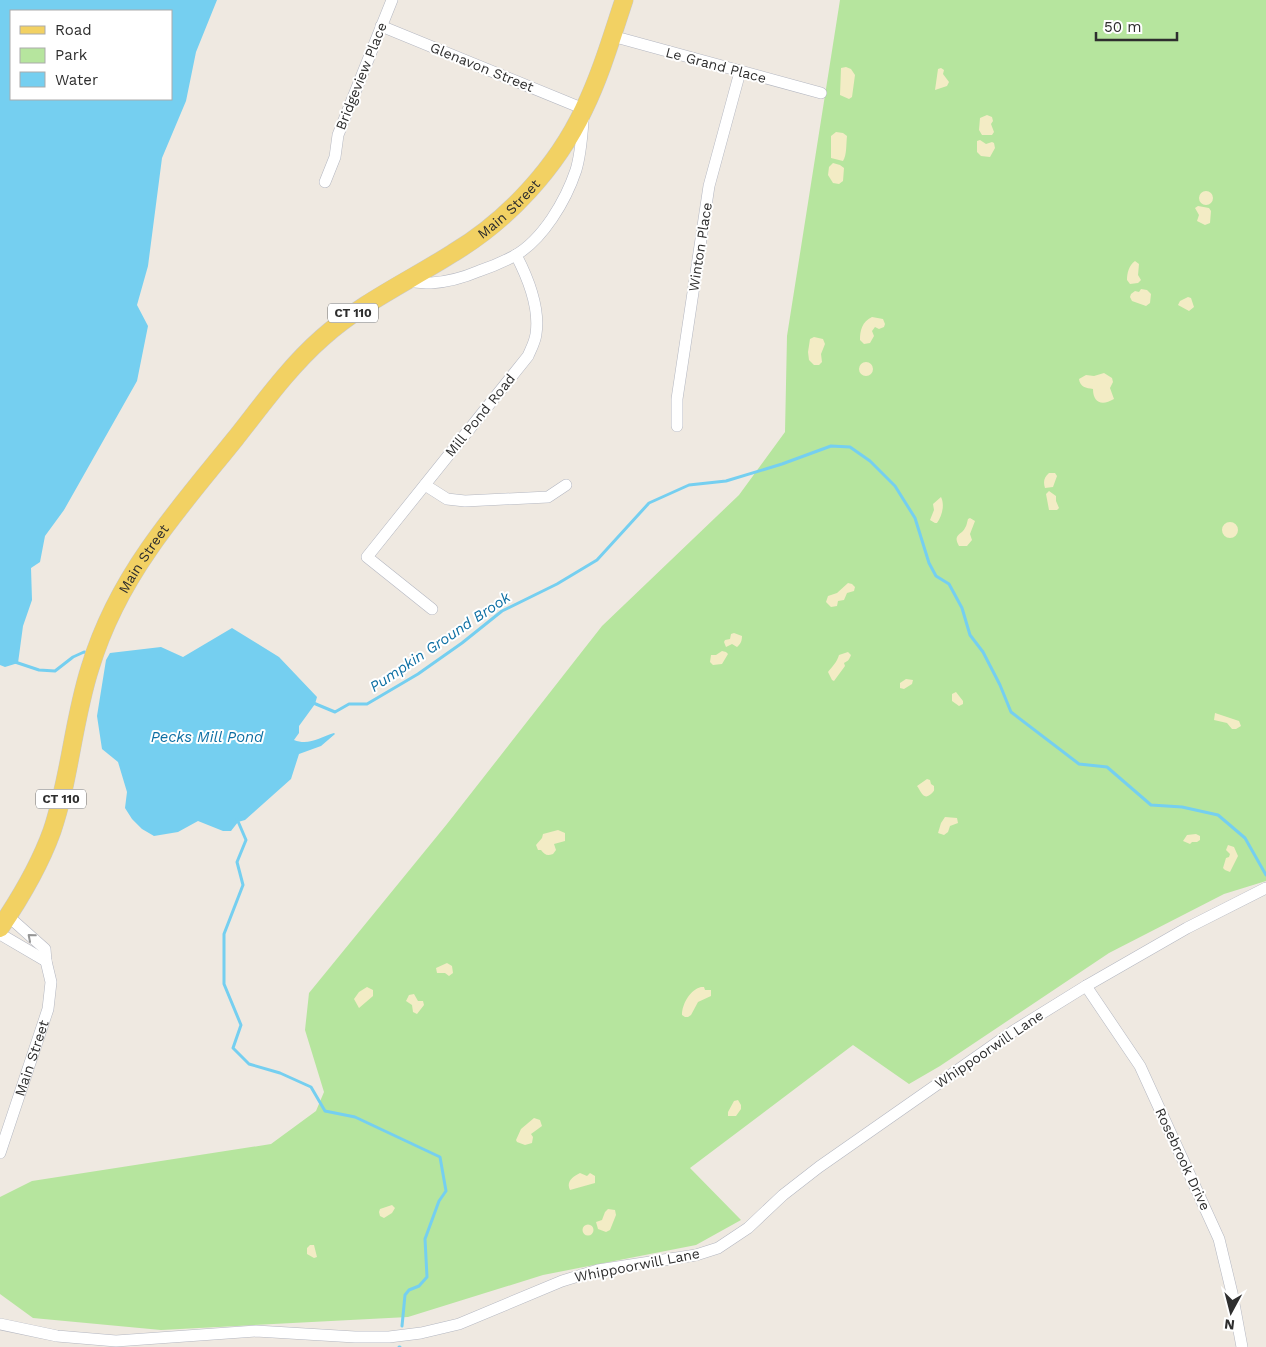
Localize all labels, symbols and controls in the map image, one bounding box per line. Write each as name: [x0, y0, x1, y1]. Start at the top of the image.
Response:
legend: [10, 10, 172, 100]
scale bar: [1096, 10, 1177, 42]
text: 50 m: [1104, 18, 1141, 36]
street label: Bridgeview Place: [332, 20, 390, 132]
text: Road: [55, 21, 92, 39]
street label: Glenavon Street: [428, 39, 536, 95]
street label: Le Grand Place: [664, 44, 768, 86]
text: Park: [55, 46, 88, 64]
text: Water: [55, 71, 98, 89]
street label: Main Street: [474, 176, 543, 242]
street label: Winton Place: [685, 201, 715, 293]
road number: CT 110: [328, 304, 378, 322]
street label: Mill Pond Road: [442, 370, 518, 460]
street label: Main Street: [115, 521, 172, 596]
water label: Pumpkin Ground Brook: [366, 588, 515, 696]
water label: Pecks Mill Pond: [151, 728, 264, 746]
road number: CT 110: [36, 790, 86, 809]
one-way arrow: [28, 933, 37, 942]
street label: Whippoorwill Lane: [932, 1007, 1046, 1091]
street label: Main Street: [12, 1018, 52, 1098]
street label: Rosebrook Drive: [1152, 1105, 1214, 1213]
street label: Whippoorwill Lane: [573, 1245, 701, 1285]
north arrow: [1206, 1287, 1256, 1337]
text: N: [1223, 1316, 1236, 1333]

